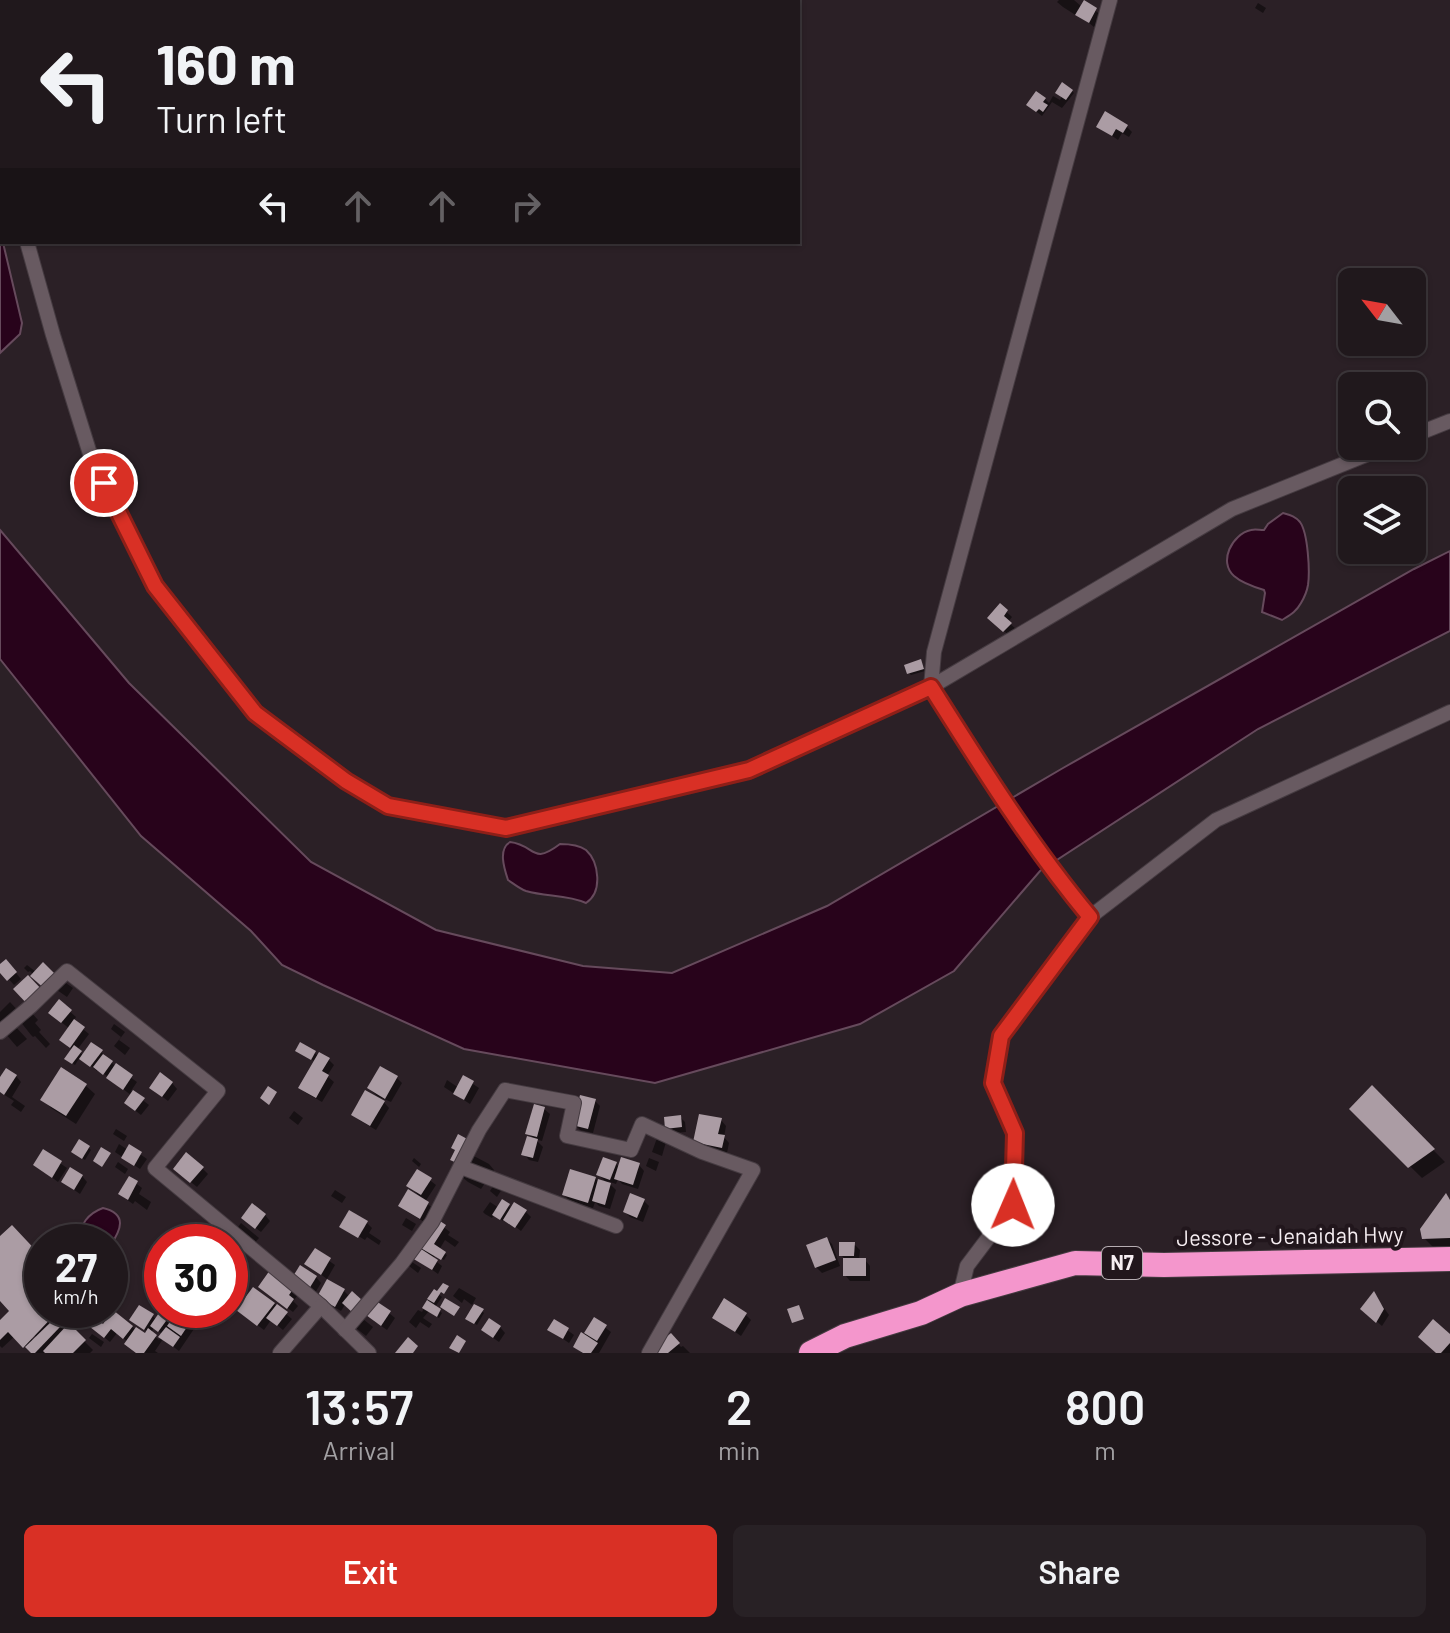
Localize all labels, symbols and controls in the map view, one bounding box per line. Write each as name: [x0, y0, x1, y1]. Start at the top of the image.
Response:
text: 160 m: [156, 29, 296, 96]
icon: left: [24, 32, 128, 136]
text: Turn left: [156, 97, 287, 140]
icon: left: [252, 184, 296, 228]
icon: ahead: [336, 184, 380, 228]
icon: ahead: [420, 184, 464, 228]
icon: right: [504, 184, 548, 228]
north arrow: [1338, 268, 1426, 356]
map controls: [1338, 268, 1426, 564]
button: search: [1338, 372, 1426, 460]
pin: [70, 449, 138, 517]
icon: arrive: [82, 461, 126, 505]
button: layers: [1338, 476, 1426, 564]
position arrow: [971, 1163, 1055, 1247]
street label: Jessore - Jenaidah Hwy: [1176, 1220, 1404, 1250]
speed limit sign: 30: [144, 1224, 248, 1328]
text: 27: [55, 1242, 97, 1290]
road number: N7: [1102, 1247, 1142, 1279]
text: km/h: [53, 1284, 99, 1308]
text: 13:57: [305, 1377, 413, 1435]
text: 2: [726, 1377, 752, 1435]
text: 800: [1065, 1377, 1145, 1435]
text: Arrival: [323, 1434, 395, 1465]
text: min: [718, 1434, 760, 1465]
text: m: [1094, 1434, 1116, 1465]
button: Exit: [24, 1525, 717, 1617]
button: Share: [733, 1525, 1426, 1617]

